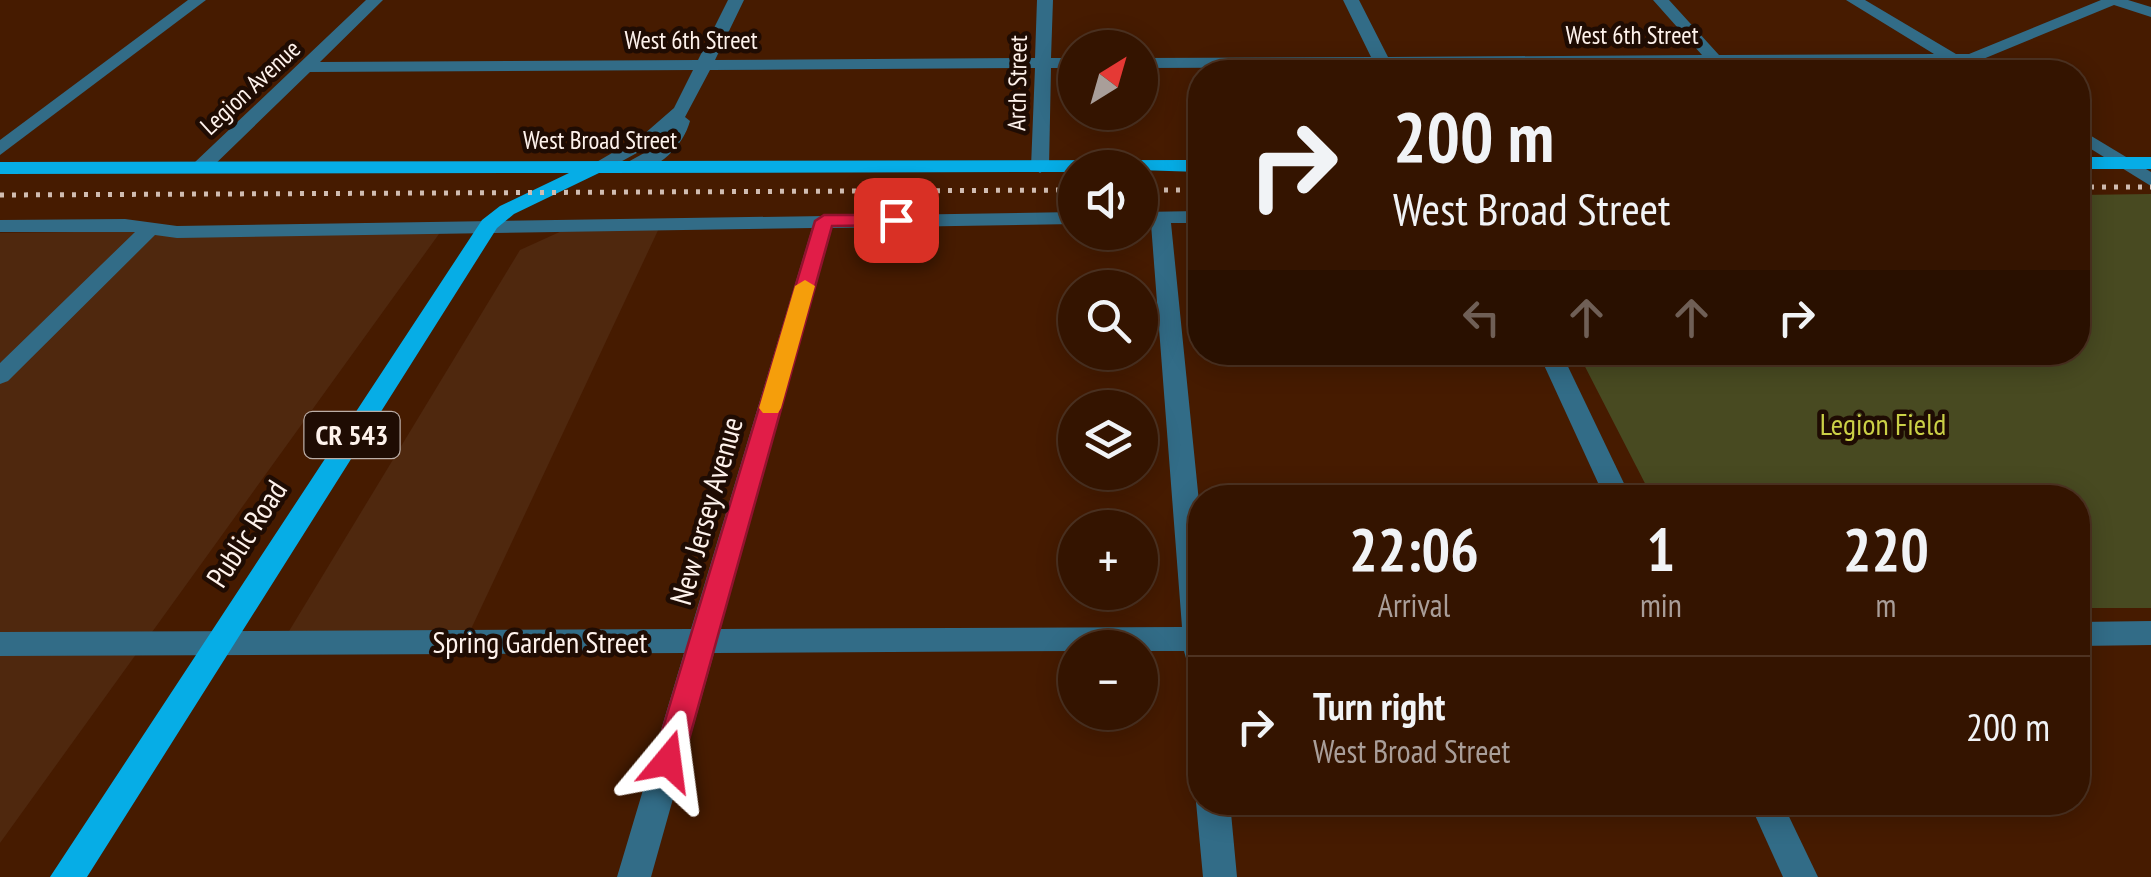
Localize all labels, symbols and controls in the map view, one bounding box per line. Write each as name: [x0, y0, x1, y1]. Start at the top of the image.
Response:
street label: West 6th Street: [1565, 19, 1699, 51]
street label: West 6th Street: [624, 24, 758, 56]
north arrow: [1058, 30, 1158, 130]
map controls: [1058, 30, 1158, 730]
street label: Legion Avenue: [193, 33, 307, 141]
street label: Arch Street: [1000, 35, 1034, 131]
text: 200 m: [1393, 91, 1554, 181]
icon: right: [1228, 100, 1358, 230]
street label: West Broad Street: [523, 124, 677, 156]
button: sound: [1058, 150, 1158, 250]
pin: [854, 178, 939, 263]
text: West Broad Street: [1393, 179, 1670, 237]
icon: arrive: [869, 193, 924, 248]
button: search: [1058, 270, 1158, 370]
icon: left: [1454, 290, 1509, 345]
icon: ahead: [1559, 290, 1614, 345]
icon: ahead: [1664, 290, 1719, 345]
icon: right: [1769, 290, 1824, 345]
button: layers: [1058, 390, 1158, 490]
park label: Legion Field: [1820, 404, 1946, 443]
road number: CR 543: [304, 412, 400, 458]
street label: New Jersey Avenue: [660, 412, 751, 609]
street label: Public Road: [197, 472, 295, 594]
button: +: [1058, 510, 1158, 610]
text: 22:06: [1349, 510, 1479, 588]
text: 1: [1647, 510, 1675, 588]
text: 220: [1843, 510, 1929, 588]
text: Arrival: [1378, 584, 1450, 626]
text: min: [1640, 584, 1682, 626]
text: m: [1875, 584, 1896, 626]
street label: Spring Garden Street: [432, 622, 648, 661]
button: −: [1058, 630, 1158, 730]
text: Turn right: [1313, 681, 1445, 730]
icon: right: [1228, 699, 1283, 754]
text: 200 m: [1966, 702, 2050, 751]
position arrow: [616, 709, 720, 813]
text: West Broad Street: [1313, 730, 1510, 772]

